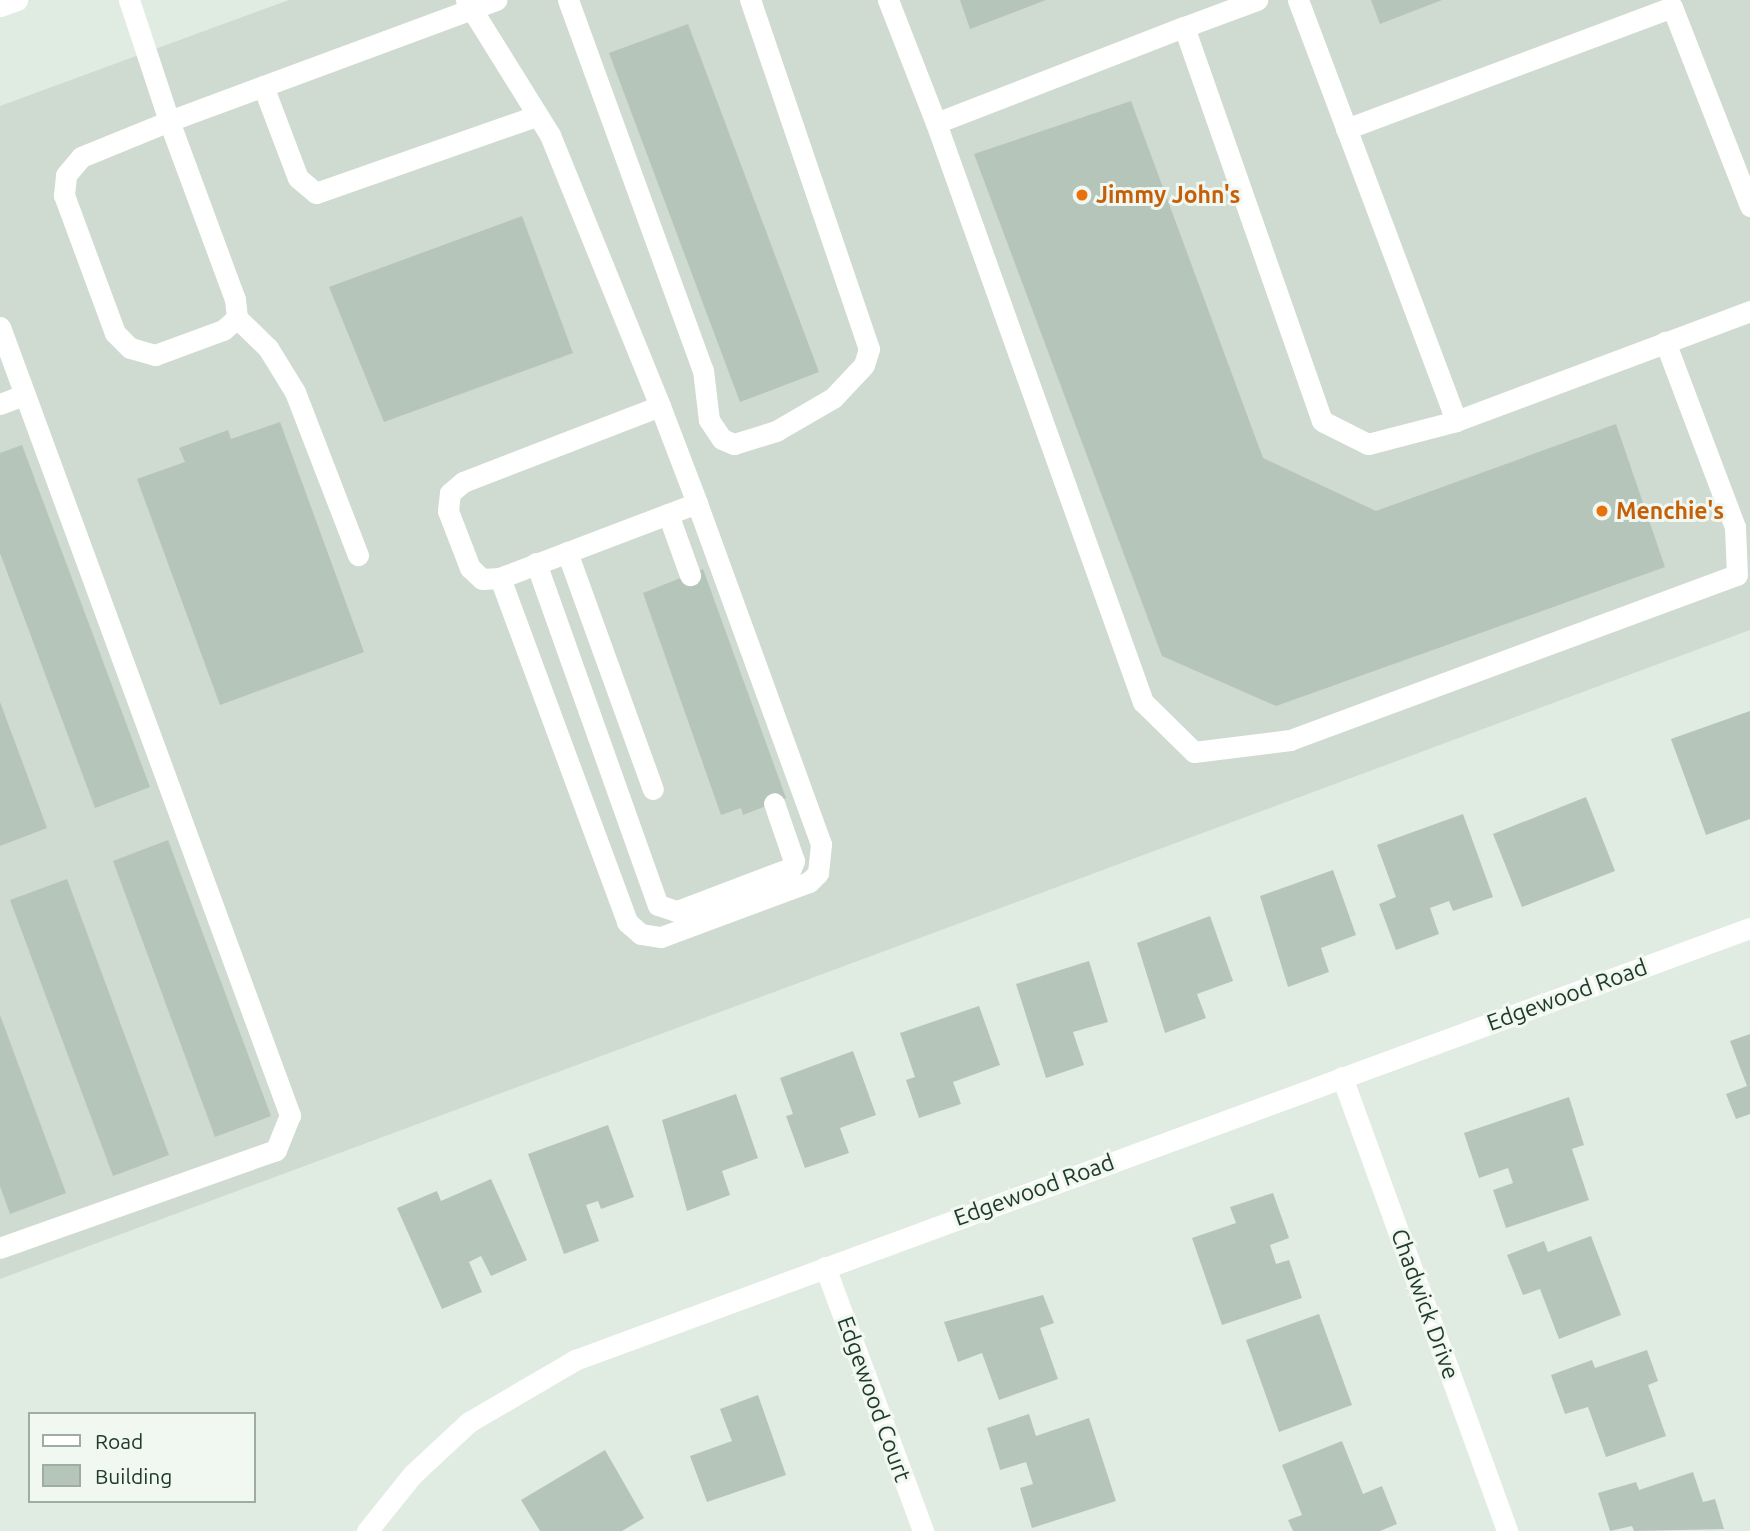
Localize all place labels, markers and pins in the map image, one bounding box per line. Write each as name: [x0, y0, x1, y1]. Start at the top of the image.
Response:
place label: Jimmy John's: [1096, 181, 1240, 209]
marker: Jimmy John's: [1074, 187, 1090, 203]
place label: Menchie's: [1616, 497, 1724, 525]
marker: Menchie's: [1594, 503, 1610, 519]

